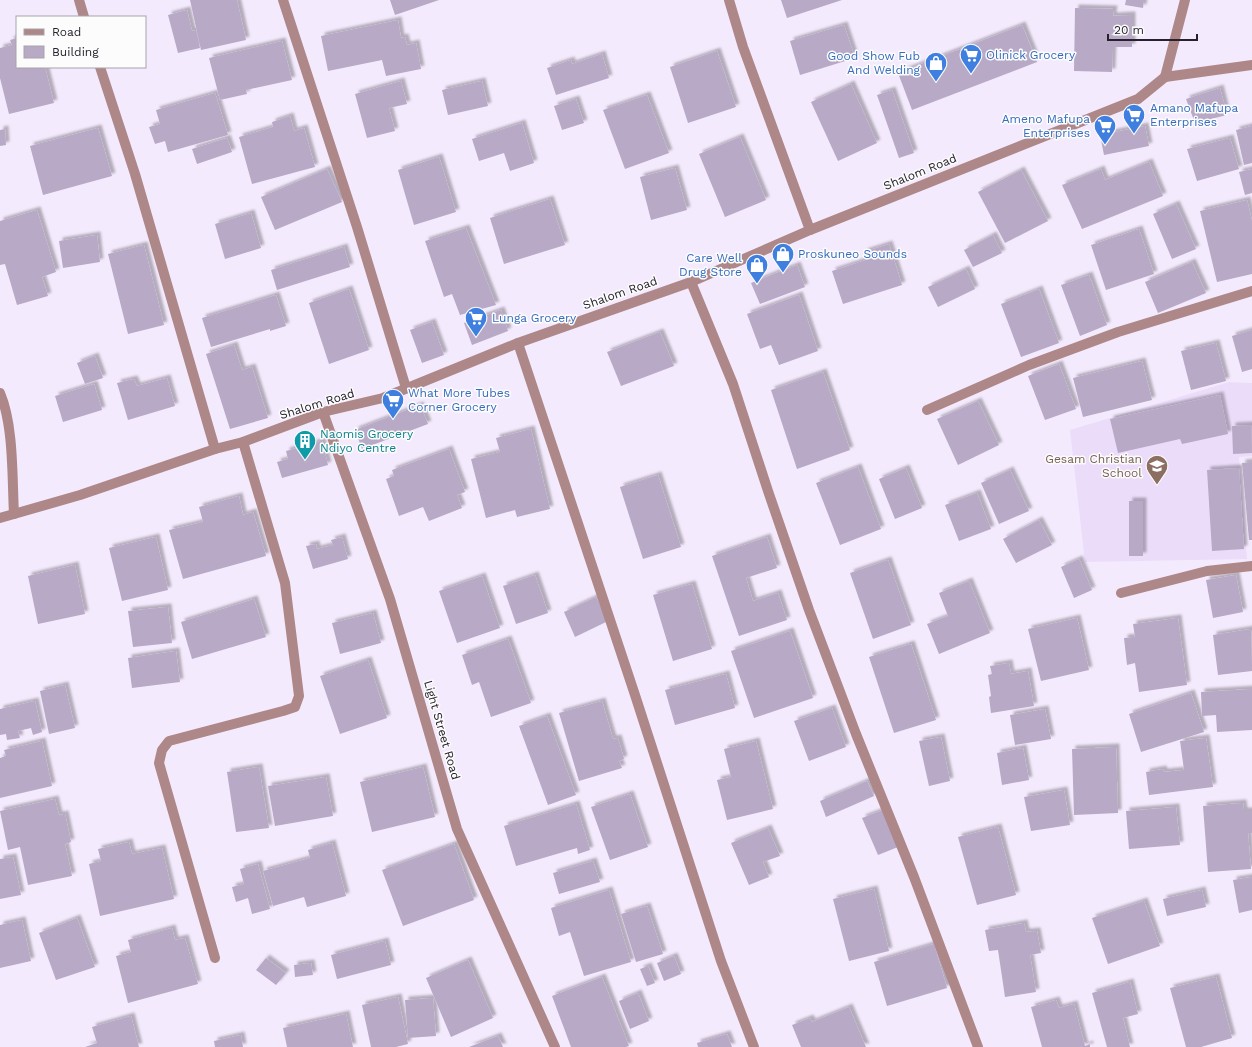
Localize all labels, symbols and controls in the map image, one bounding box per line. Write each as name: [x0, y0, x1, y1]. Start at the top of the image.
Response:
legend: [16, 16, 146, 68]
scale bar: [1108, 16, 1197, 42]
text: 20 m: [1114, 23, 1144, 37]
text: Road: [52, 25, 81, 39]
supermarket icon: Olinick Grocery: [958, 42, 984, 75]
text: Building: [52, 45, 99, 59]
place label: Olinick Grocery: [986, 48, 1076, 62]
place label: Good Show Fub And Welding: [828, 49, 921, 77]
shop icon: Good Show Fub And Welding: [923, 50, 949, 83]
place label: Amano Mafupa Enterprises: [1150, 101, 1238, 129]
supermarket icon: Amano Mafupa Enterprises: [1121, 102, 1147, 135]
place label: Ameno Mafupa Enterprises: [1002, 112, 1090, 140]
supermarket icon: Ameno Mafupa Enterprises: [1092, 113, 1118, 146]
street label: Shalom Road: [881, 151, 959, 193]
shop icon: Proskuneo Sounds: [770, 241, 796, 274]
place label: Proskuneo Sounds: [798, 247, 907, 261]
place label: Care Well Drug Store: [679, 251, 742, 279]
shop icon: Care Well Drug Store: [744, 252, 770, 285]
street label: Shalom Road: [581, 274, 659, 312]
supermarket icon: Lunga Grocery: [463, 305, 489, 338]
place label: Lunga Grocery: [492, 311, 577, 325]
street label: Shalom Road: [278, 386, 356, 422]
place label: What More Tubes Corner Grocery: [408, 386, 510, 414]
supermarket icon: What More Tubes Corner Grocery: [380, 387, 406, 420]
place label: Naomis Grocery Ndiyo Centre: [320, 427, 414, 455]
building icon: Naomis Grocery Ndiyo Centre: [292, 428, 318, 461]
place label: Gesam Christian School: [1045, 452, 1142, 480]
school or university icon: Gesam Christian School: [1144, 453, 1170, 486]
street label: Light Street Road: [421, 679, 463, 781]

